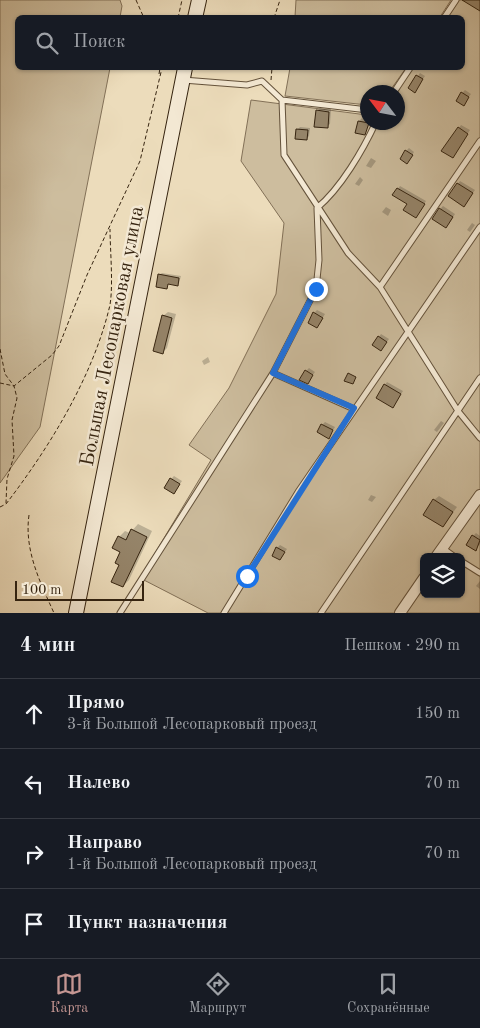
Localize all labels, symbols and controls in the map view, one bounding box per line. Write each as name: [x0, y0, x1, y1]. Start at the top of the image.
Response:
search box: [15, 15, 465, 70]
icon: search: [33, 29, 61, 57]
text: Поиск: [73, 33, 125, 52]
north arrow: [360, 85, 405, 130]
street label: Большая Лесопарковая улица: [78, 204, 148, 468]
route end: [305, 278, 328, 301]
map controls: [420, 553, 465, 598]
button: layers: [420, 553, 465, 598]
route start: [236, 565, 259, 588]
scale bar: [15, 578, 144, 601]
text: 100 m: [22, 583, 61, 597]
text: 4 мин: [20, 635, 75, 656]
text: Пешком · 290 m: [344, 638, 460, 654]
text: Прямо: [67, 694, 125, 713]
icon: ahead: [20, 700, 48, 728]
text: 150 m: [415, 706, 460, 722]
text: 3-й Большой Лесопарковый проезд: [67, 717, 317, 733]
icon: left: [20, 770, 48, 798]
text: Налево: [67, 774, 130, 793]
text: 70 m: [424, 776, 460, 792]
text: Направо: [67, 834, 142, 853]
icon: right: [20, 840, 48, 868]
text: 70 m: [424, 846, 460, 862]
text: 1-й Большой Лесопарковый проезд: [67, 857, 317, 873]
icon: arrive: [20, 910, 48, 938]
text: Пункт назначения: [67, 914, 227, 933]
tab: Карта: [50, 970, 88, 1017]
tab: Маршрут: [189, 970, 246, 1017]
tab: Сохранённые: [347, 970, 430, 1017]

